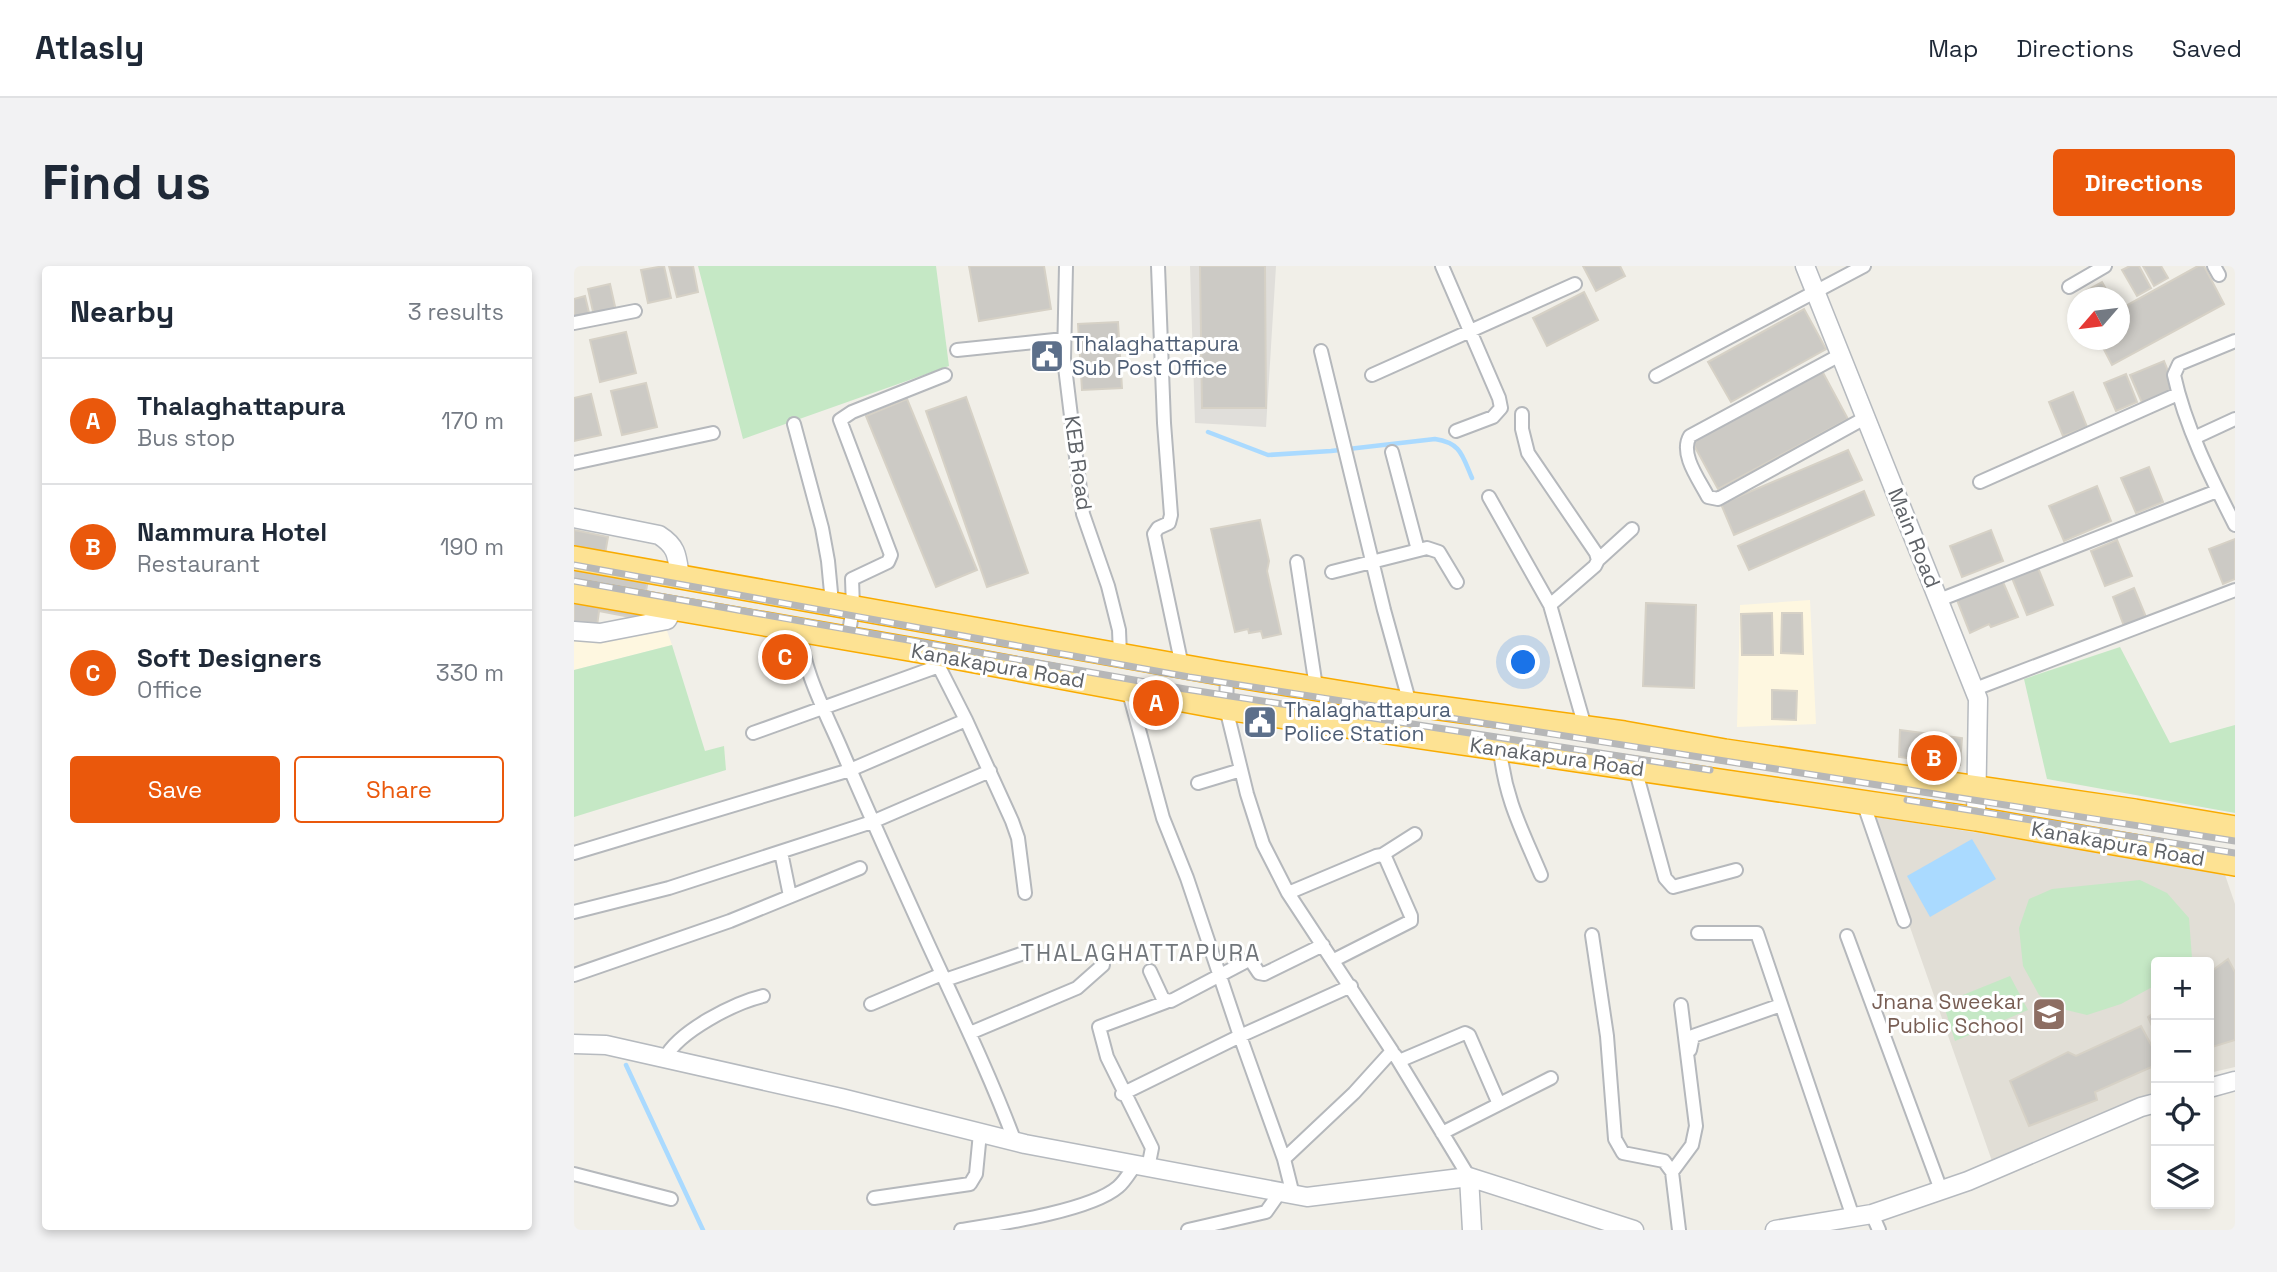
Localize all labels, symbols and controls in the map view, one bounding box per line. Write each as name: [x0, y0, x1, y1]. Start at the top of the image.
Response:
text: Atlasly: [35, 27, 144, 69]
text: Map: [1928, 33, 1978, 64]
text: Directions: [2016, 33, 2134, 64]
text: Saved: [2172, 33, 2242, 64]
button: Directions: [2053, 149, 2235, 216]
text: Find us: [42, 151, 211, 213]
north arrow: [2067, 287, 2130, 350]
text: Nearby: [70, 292, 174, 331]
text: 3 results: [408, 297, 504, 327]
place label: Thalaghattapura Sub Post Office: [1072, 330, 1239, 381]
public building icon: Thalaghattapura Sub Post Office: [1028, 337, 1066, 375]
text: Thalaghattapura: [137, 389, 346, 423]
text: A: [86, 406, 100, 436]
text: 170 m: [441, 406, 504, 436]
street label: KEB Road: [1058, 414, 1099, 512]
text: Bus stop: [137, 423, 235, 453]
street label: Main Road: [1882, 484, 1947, 592]
text: Nammura Hotel: [137, 515, 327, 549]
text: B: [85, 532, 101, 562]
text: 190 m: [440, 532, 504, 562]
text: Restaurant: [137, 549, 260, 579]
pin: C: [762, 631, 808, 683]
street label: Kanakapura Road: [909, 637, 1087, 694]
text: Soft Designers: [137, 641, 322, 675]
your location: [1506, 645, 1540, 679]
text: C: [86, 658, 100, 688]
text: 330 m: [436, 658, 504, 688]
text: Office: [137, 675, 202, 705]
pin: A: [1133, 677, 1179, 729]
place label: Thalaghattapura Police Station: [1284, 696, 1451, 747]
public building icon: Thalaghattapura Police Station: [1241, 703, 1279, 741]
street label: Kanakapura Road: [1468, 731, 1646, 782]
pin: B: [1911, 732, 1957, 784]
button: Save: [70, 756, 280, 823]
button: Share: [294, 756, 504, 823]
street label: Kanakapura Road: [2029, 815, 2207, 872]
district label: THALAGHATTAPURA: [1021, 938, 1261, 968]
map controls: [2151, 957, 2214, 1209]
button: +: [2151, 957, 2214, 1020]
place label: Jnana Sweekar Public School: [1871, 988, 2024, 1039]
school or university icon: Jnana Sweekar Public School: [2030, 995, 2068, 1033]
button: −: [2151, 1020, 2214, 1083]
button: locate: [2151, 1083, 2214, 1146]
button: layers: [2151, 1146, 2214, 1209]

